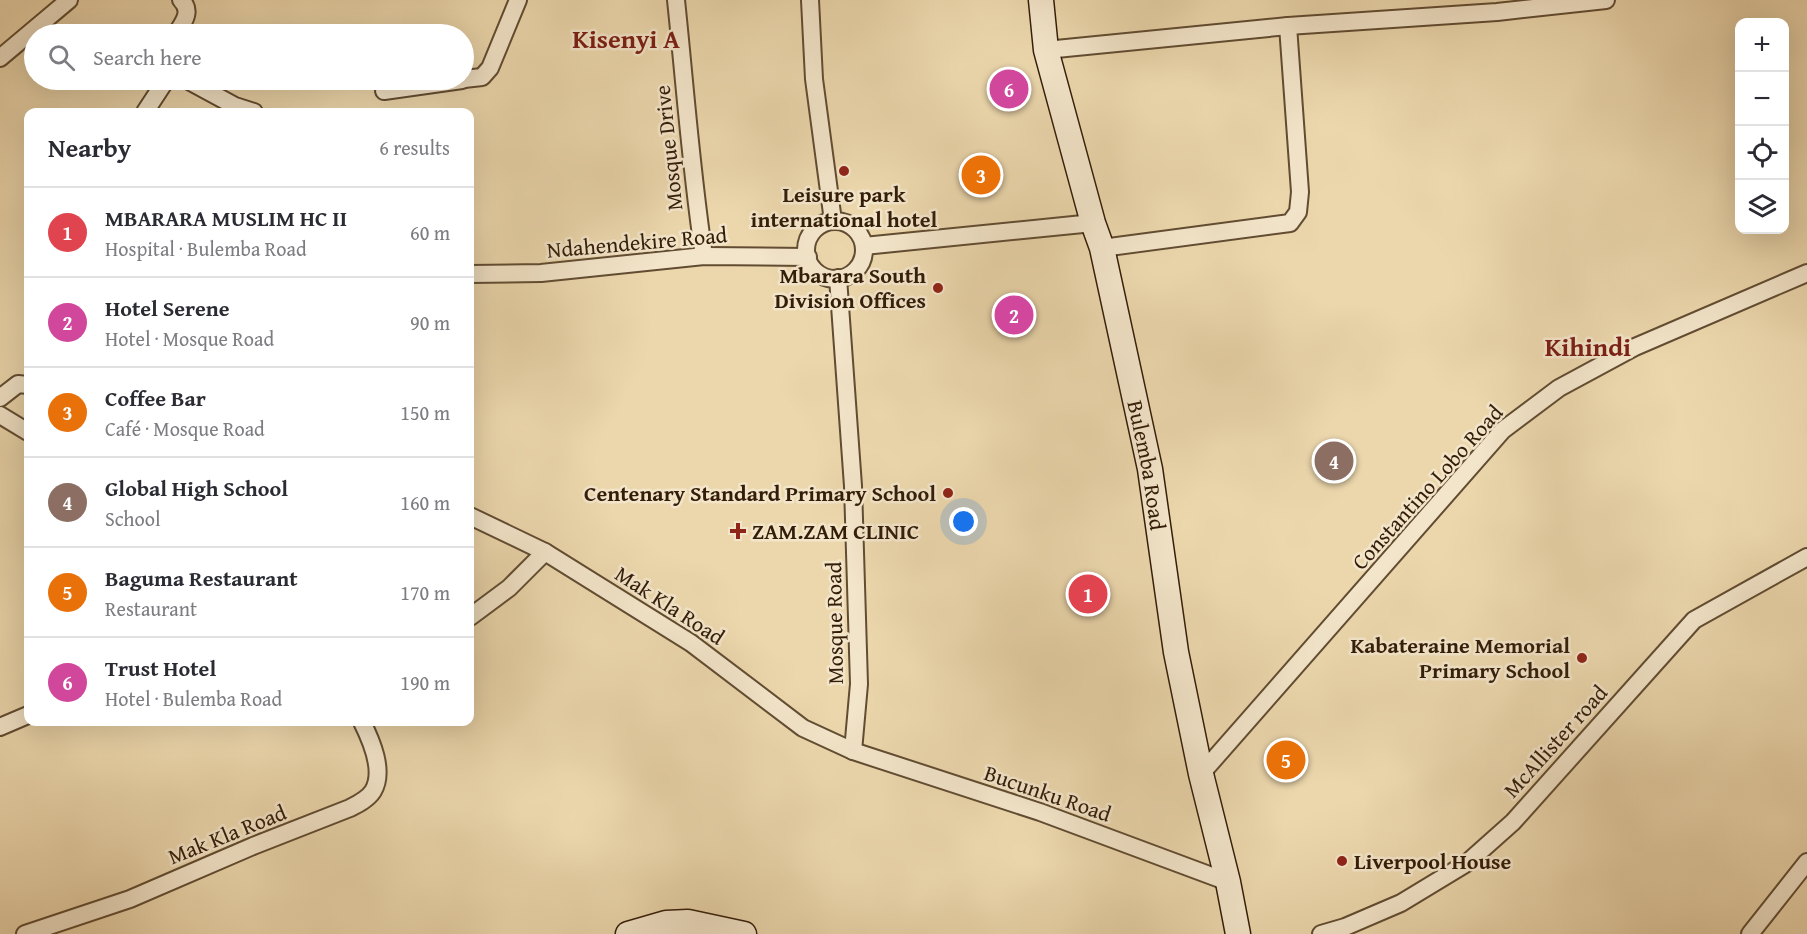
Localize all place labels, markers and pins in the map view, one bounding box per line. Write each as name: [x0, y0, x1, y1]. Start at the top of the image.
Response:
pin: 6: [990, 66, 1028, 112]
pin: 3: [962, 152, 1000, 198]
marker: Leisure park international hotel: [837, 164, 851, 178]
place label: Leisure park international hotel: [751, 178, 938, 235]
place label: Mbarara South Division Offices: [774, 259, 926, 316]
marker: Mbarara South Division Offices: [931, 281, 945, 295]
pin: 2: [994, 292, 1034, 338]
pin: 4: [1314, 438, 1354, 484]
place label: Centenary Standard Primary School: [584, 477, 936, 509]
marker: Centenary Standard Primary School: [941, 486, 955, 500]
place label: ZAM.ZAM CLINIC: [752, 515, 919, 547]
marker: ZAM.ZAM CLINIC: [729, 522, 747, 540]
pin: 1: [1068, 572, 1108, 616]
place label: Kabateraine Memorial Primary School: [1350, 629, 1570, 686]
marker: Kabateraine Memorial Primary School: [1575, 651, 1589, 665]
pin: 5: [1266, 738, 1306, 783]
place label: Liverpool House: [1354, 845, 1512, 877]
marker: Liverpool House: [1335, 854, 1349, 868]

